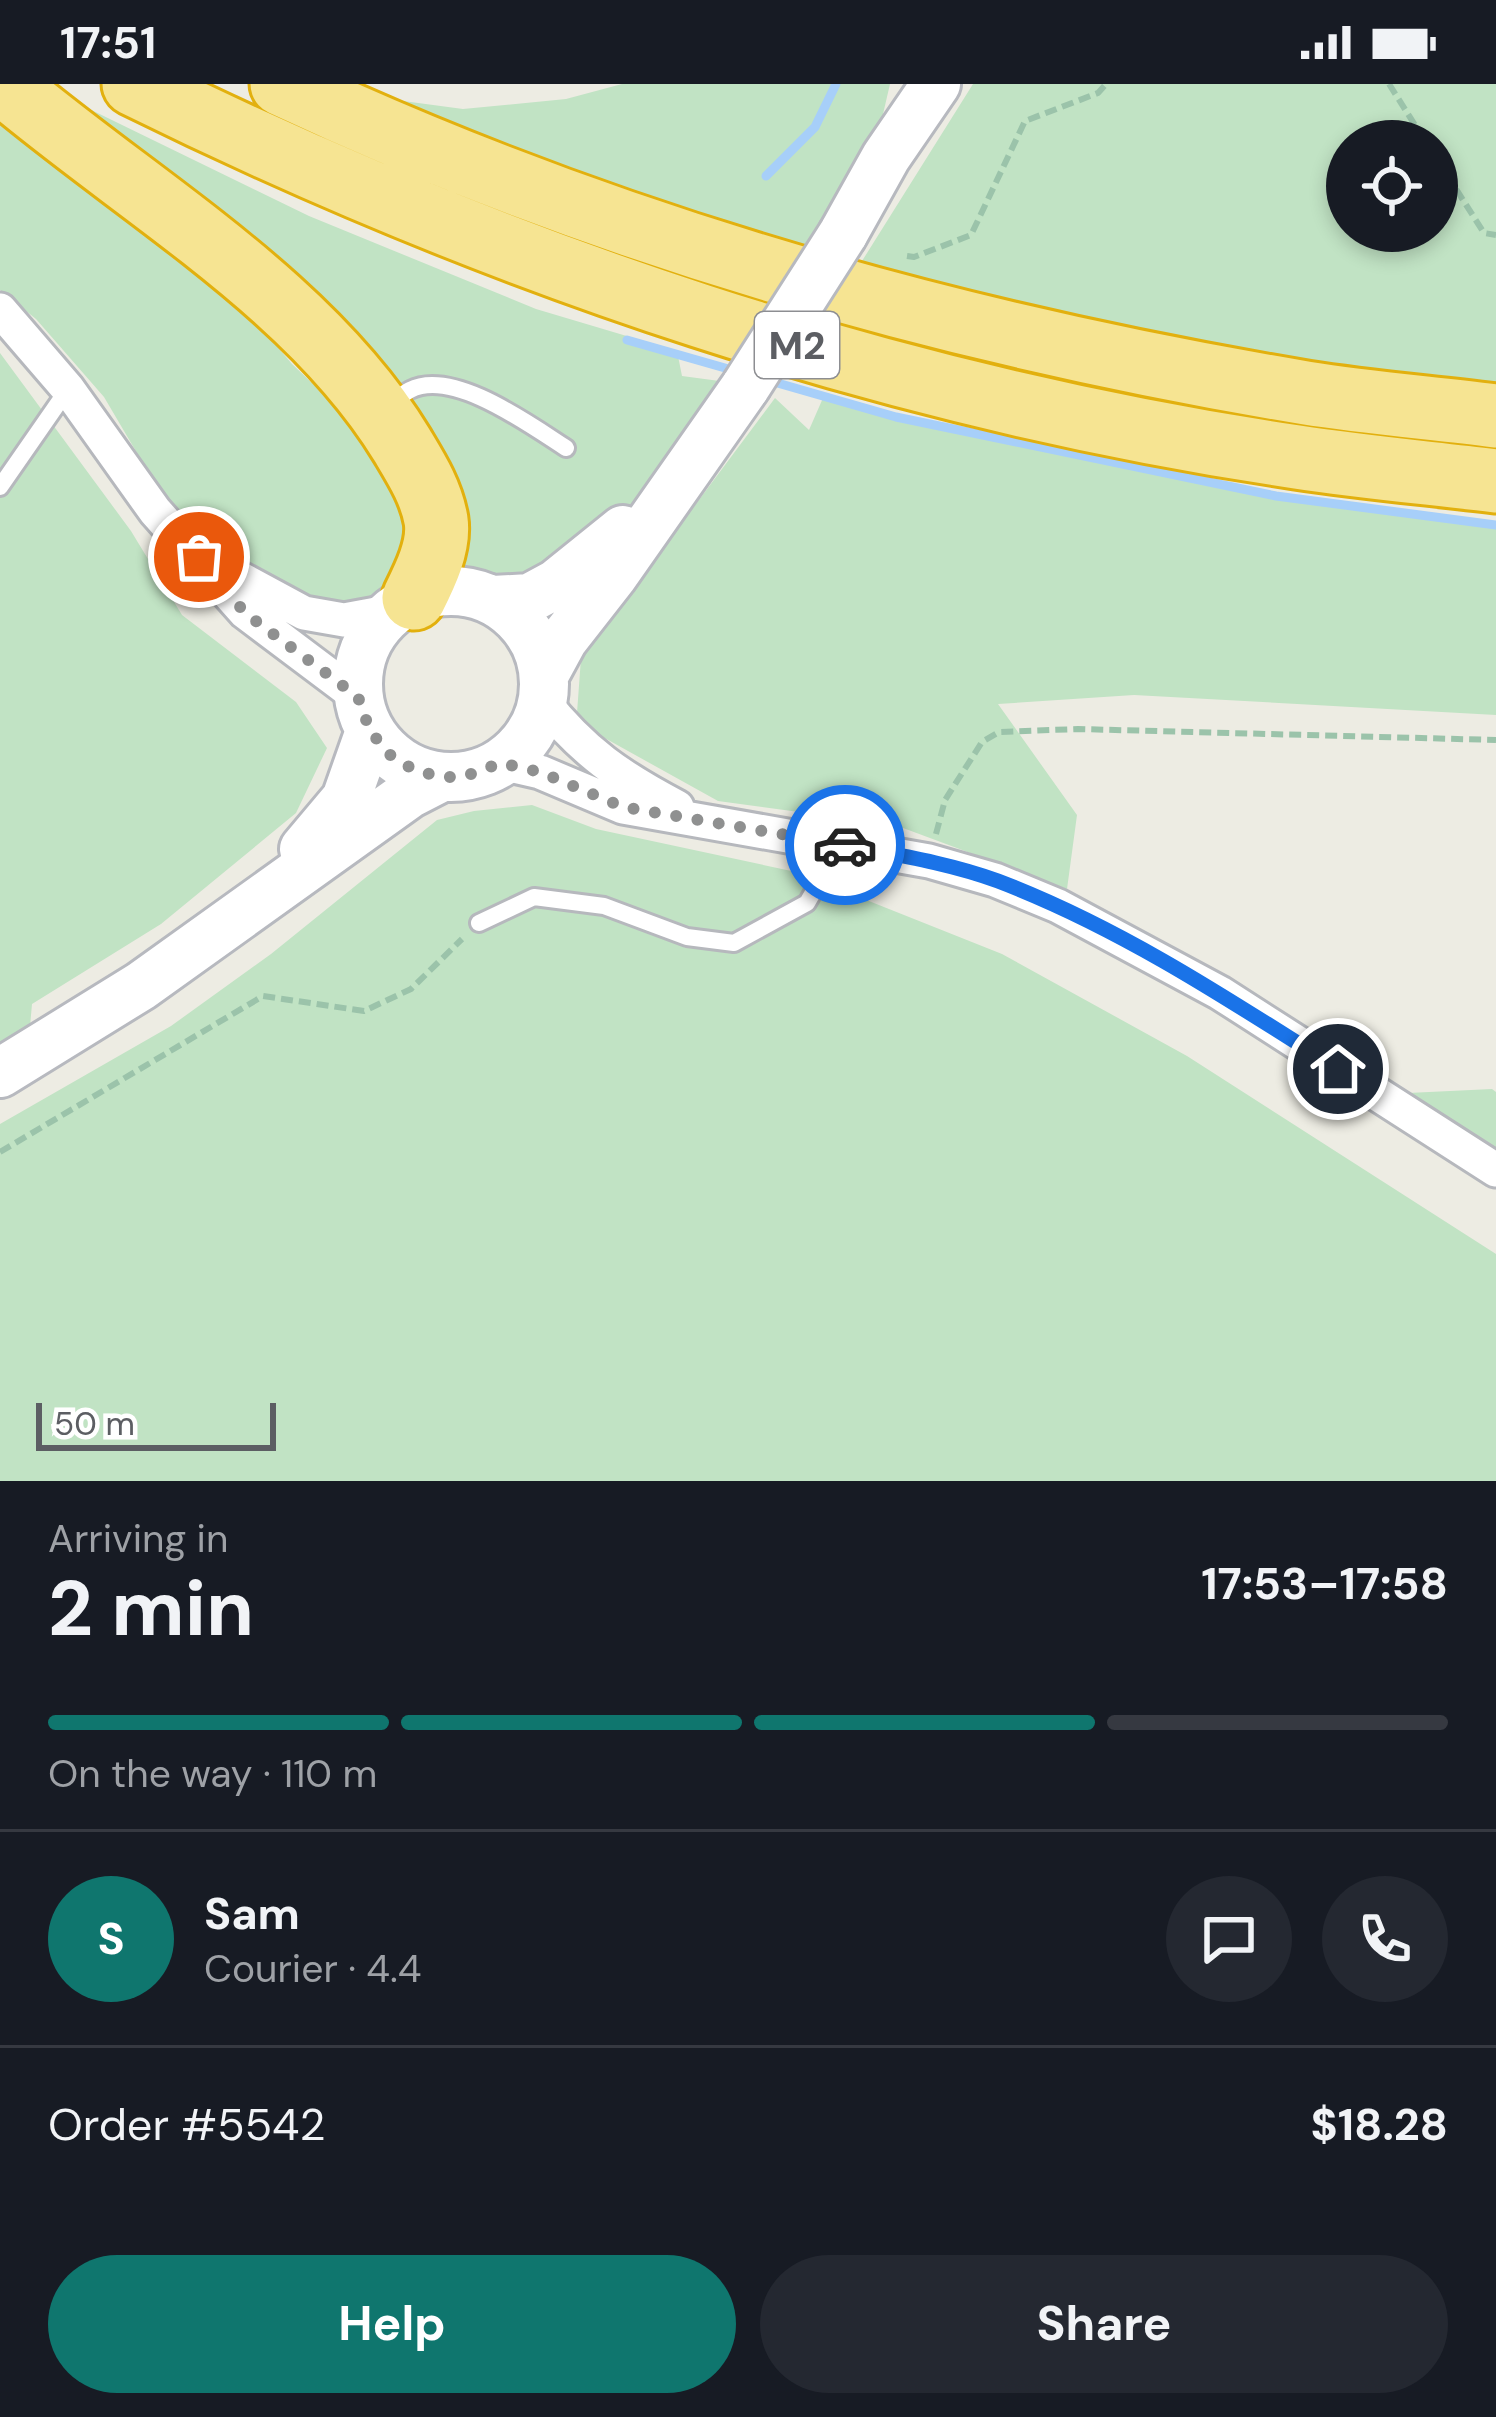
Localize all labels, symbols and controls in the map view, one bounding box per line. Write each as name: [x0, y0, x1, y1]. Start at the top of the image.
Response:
text: 17:51: [60, 13, 156, 72]
map controls: [1326, 120, 1458, 252]
button: locate: [1326, 120, 1458, 252]
road number: M2: [755, 312, 839, 378]
pin: [148, 506, 250, 608]
icon: bag: [166, 524, 232, 590]
courier: [785, 785, 905, 905]
icon: car: [812, 812, 878, 878]
pin: [1287, 1018, 1389, 1120]
icon: home: [1305, 1036, 1371, 1102]
scale bar: [36, 1397, 276, 1450]
text: 50 m: [54, 1402, 135, 1445]
text: Arriving in: [48, 1513, 228, 1564]
text: 17:53–17:58: [1201, 1554, 1448, 1613]
text: 2 min: [48, 1558, 254, 1659]
text: On the way · 110 m: [48, 1748, 377, 1799]
button: chat: [1166, 1876, 1292, 2002]
button: phone: [1322, 1876, 1448, 2002]
text: Sam: [204, 1884, 300, 1943]
text: S: [97, 1909, 125, 1968]
text: Courier · 4.4: [204, 1943, 421, 1994]
text: Order #5542: [48, 2095, 325, 2154]
text: $18.28: [1310, 2095, 1448, 2154]
button: Help: [48, 2255, 736, 2393]
button: Share: [760, 2255, 1448, 2393]

